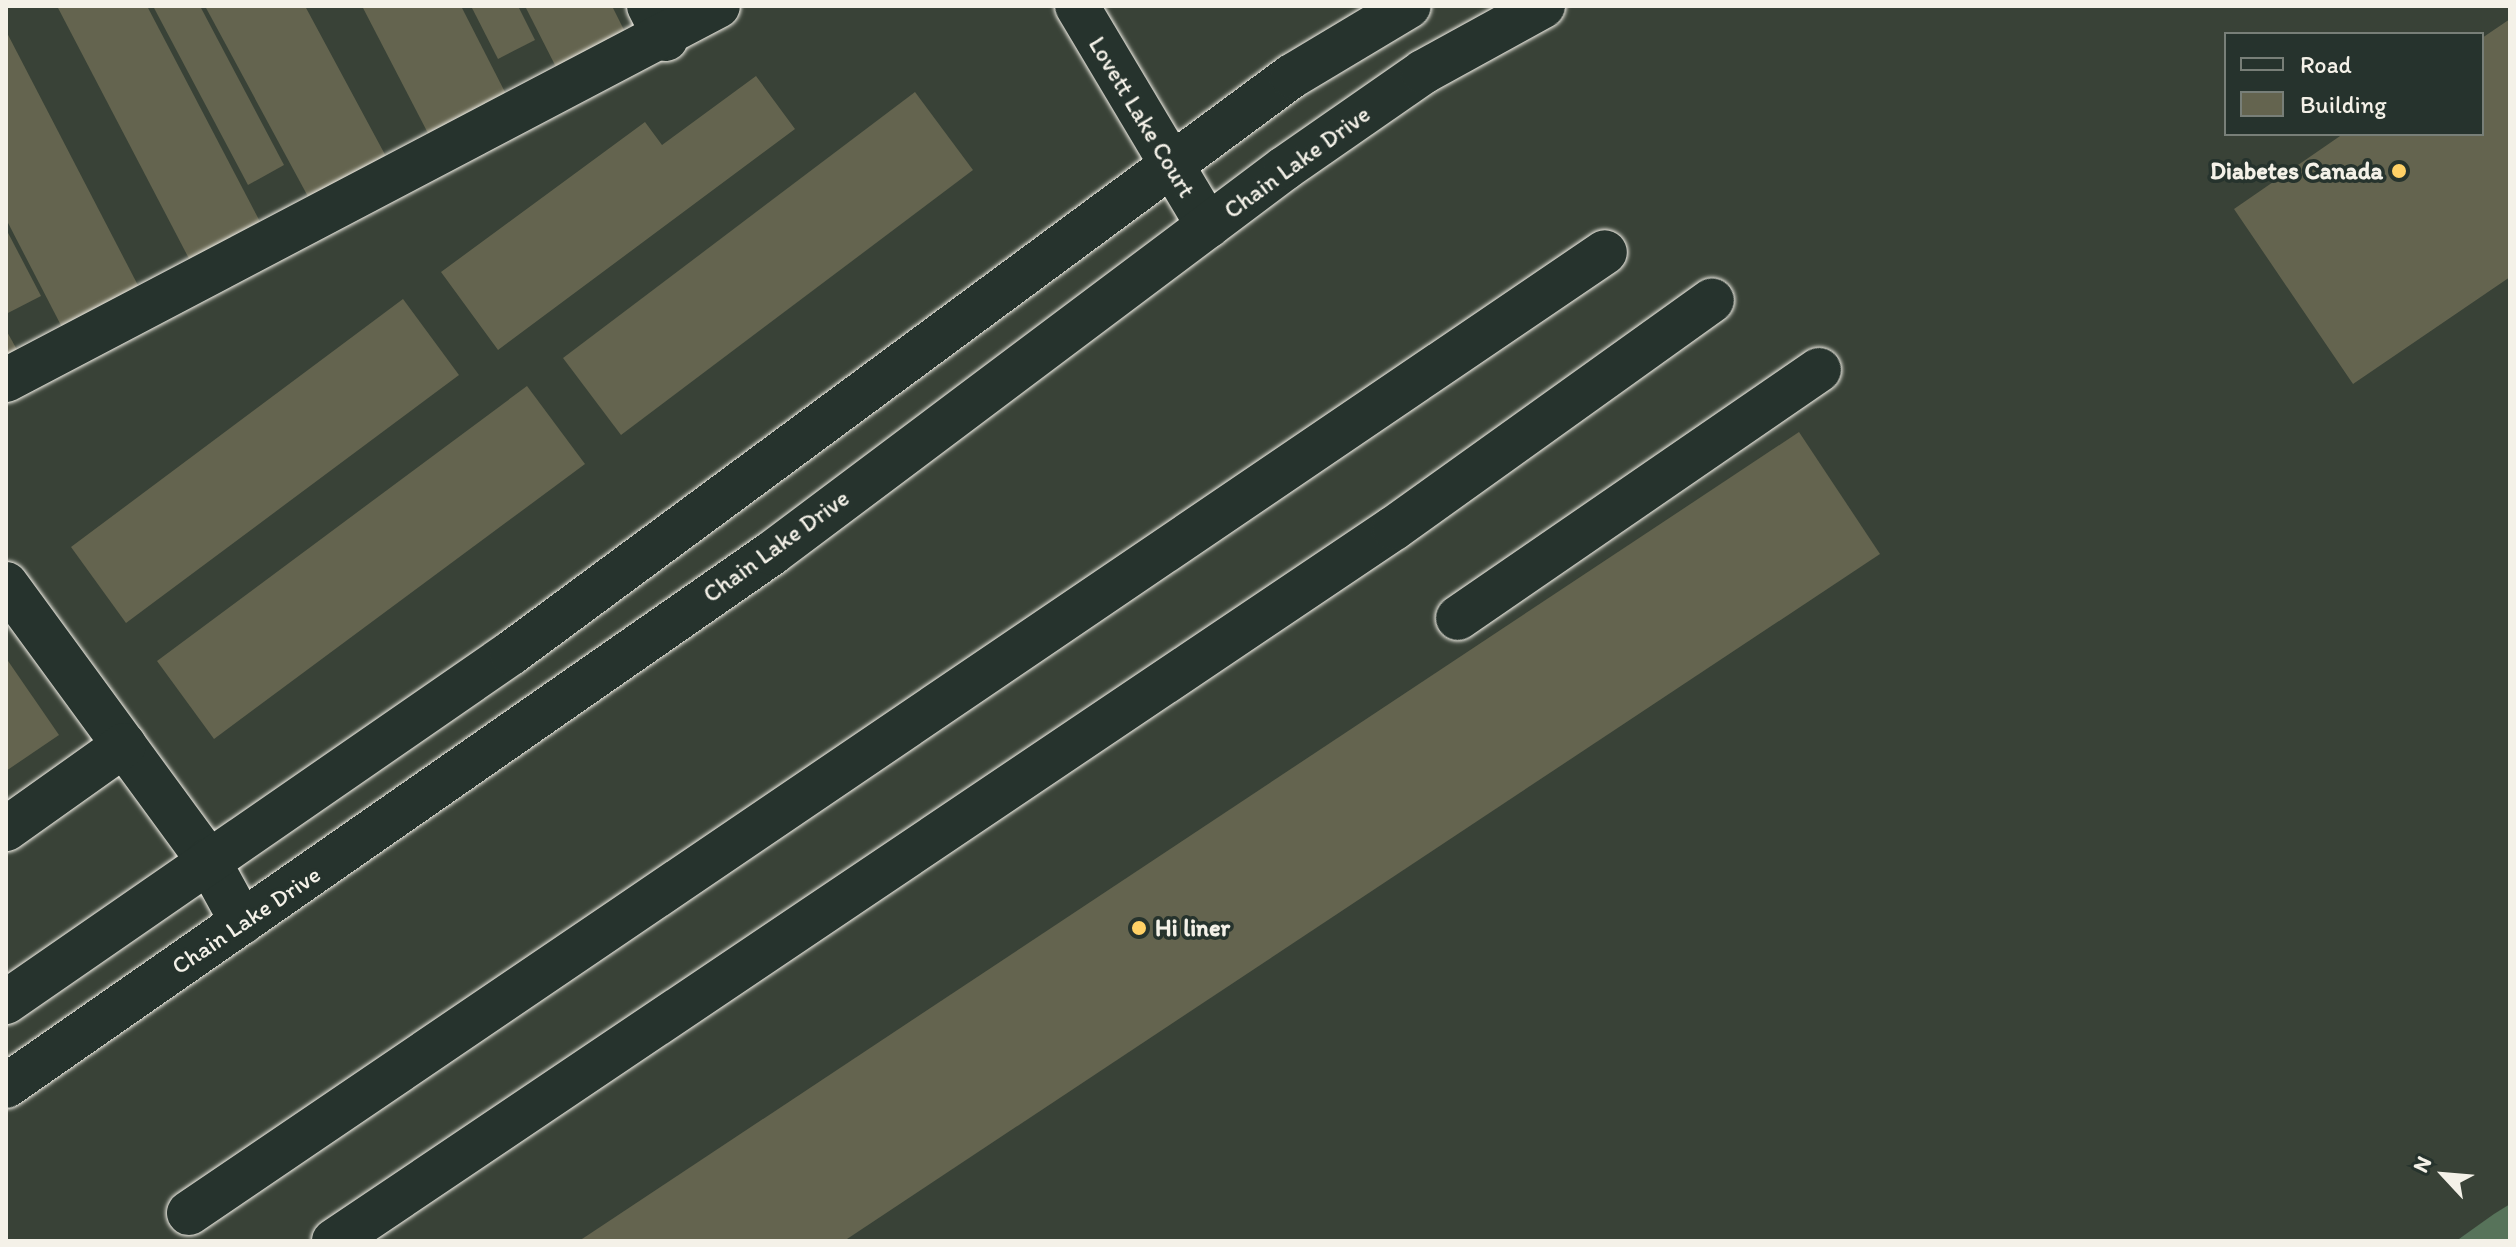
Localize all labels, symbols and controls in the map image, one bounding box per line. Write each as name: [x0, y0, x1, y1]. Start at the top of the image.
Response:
street label: Lovett Lake Court: [1083, 31, 1201, 203]
legend: [2224, 32, 2484, 136]
text: Road: [2300, 50, 2352, 79]
text: Building: [2300, 90, 2387, 119]
street label: Chain Lake Drive: [1219, 99, 1375, 225]
place label: Diabetes Canada: [2210, 157, 2383, 185]
marker: Diabetes Canada: [2390, 162, 2408, 180]
street label: Chain Lake Drive: [698, 483, 854, 609]
street label: Chain Lake Drive: [166, 860, 326, 980]
place label: Hi liner: [1155, 914, 1230, 942]
marker: Hi liner: [1130, 919, 1148, 937]
north arrow: [2404, 1135, 2484, 1215]
text: N: [2407, 1152, 2437, 1177]

